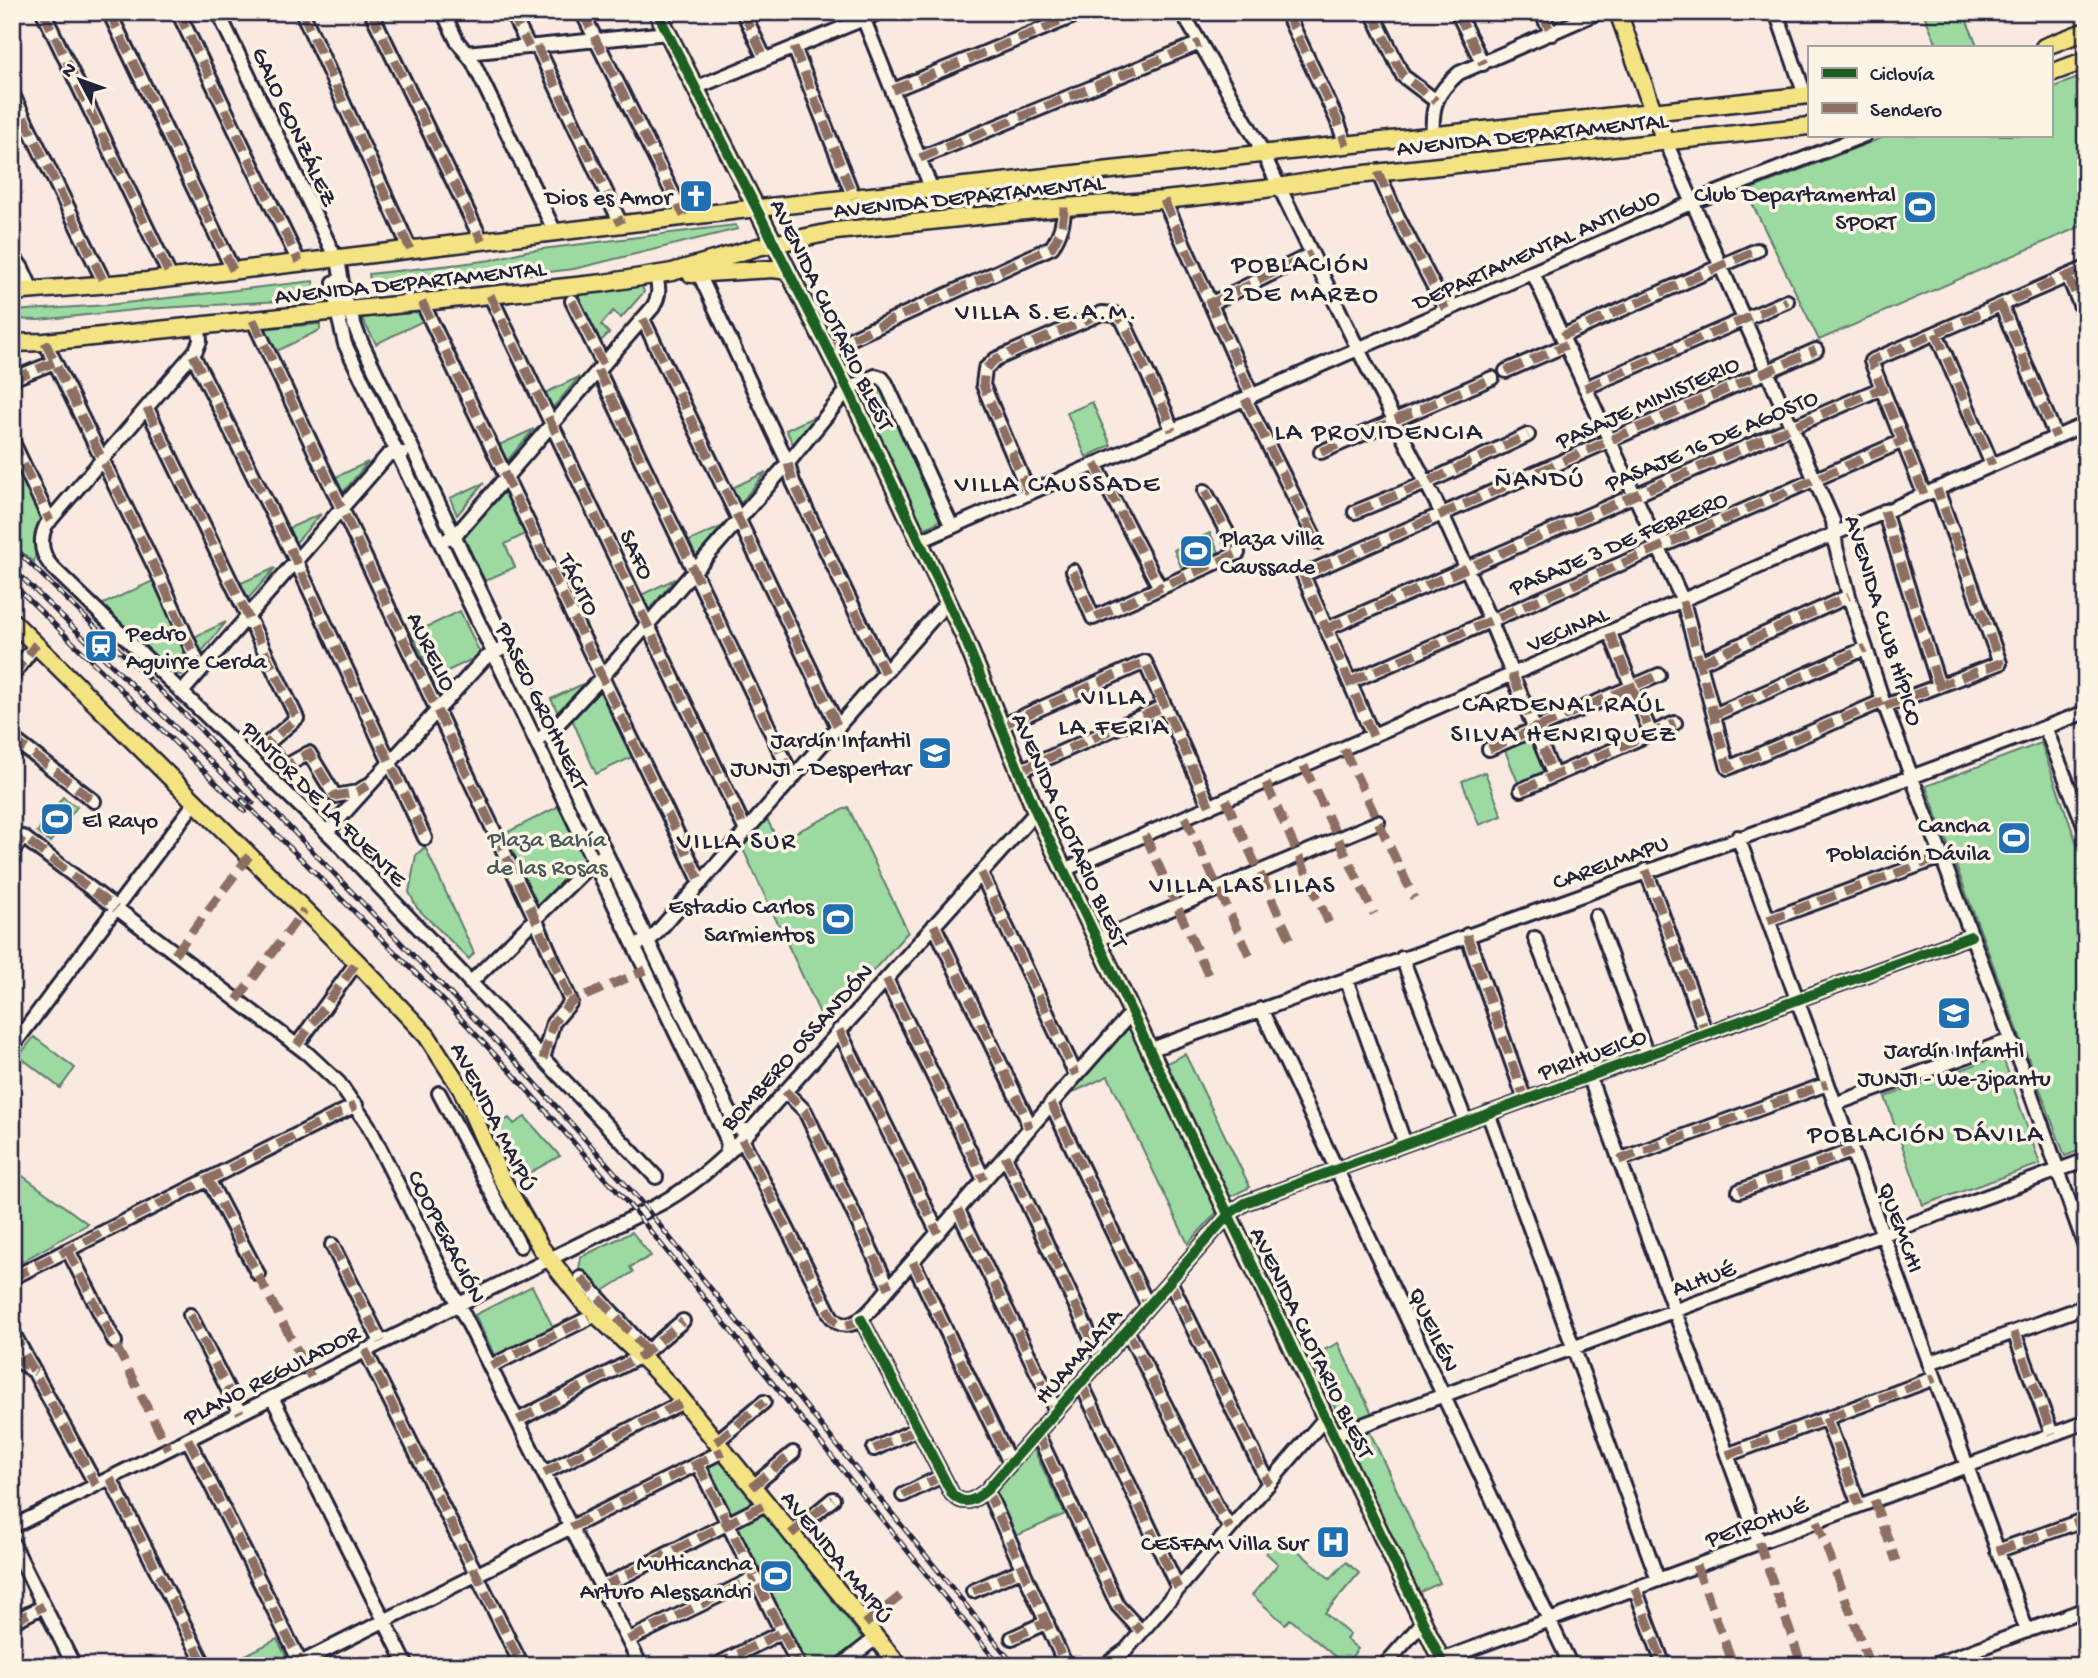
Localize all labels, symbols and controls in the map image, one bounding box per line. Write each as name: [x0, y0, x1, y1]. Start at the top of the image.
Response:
street label: GALO GONZÁLEZ: [243, 43, 343, 212]
north arrow: [46, 46, 116, 116]
legend: [1808, 46, 2052, 136]
text: N: [57, 59, 83, 83]
text: Ciclovía: [1870, 64, 1935, 89]
text: Sendero: [1870, 100, 1942, 125]
street label: AVENIDA DEPARTAMENTAL: [1395, 108, 1671, 165]
street label: AVENIDA DEPARTAMENTAL: [832, 170, 1108, 227]
church icon: Dios es Amor: [677, 177, 715, 215]
place label: Club Departamental SPORT: [1694, 182, 1898, 239]
street label: DEPARTAMENTAL ANTIGUO: [1408, 184, 1665, 320]
place label: Dios es Amor: [543, 185, 674, 214]
sports icon: Club Departamental SPORT: [1901, 188, 1939, 226]
street label: AVENIDA CLOTARIO BLEST: [761, 195, 899, 438]
district label: POBLACIÓN 2 DE MARZO: [1222, 251, 1380, 312]
street label: AVENIDA DEPARTAMENTAL: [273, 256, 549, 313]
district label: VILLA S.E.A.M.: [954, 299, 1139, 330]
street label: PASAJE MINISTERIO: [1551, 351, 1745, 458]
street label: PASAJE 16 DE AGOSTO: [1601, 384, 1823, 501]
district label: LA PROVIDENCIA: [1274, 419, 1484, 450]
district label: ÑANDÚ: [1494, 466, 1586, 497]
district label: VILLA CAUSSADE: [954, 471, 1161, 502]
street label: PASAJE 3 DE FEBRERO: [1505, 486, 1733, 605]
street label: AVENIDA CLUB HÍPICO: [1836, 512, 1928, 730]
street label: SAFO: [611, 526, 659, 585]
place label: Plaza Villa Caussade: [1219, 526, 1325, 583]
sports icon: Plaza Villa Caussade: [1177, 532, 1215, 570]
street label: TÁCITO: [549, 548, 604, 621]
street label: VECINAL: [1522, 601, 1615, 662]
street label: AURELIO: [398, 608, 461, 697]
street label: PASEO GROHNERT: [487, 618, 594, 796]
place label: Pedro Aguirre Cerda: [125, 621, 267, 678]
station icon: Pedro Aguirre Cerda: [82, 627, 120, 665]
district label: VILLA LA FERIA: [1058, 684, 1170, 745]
district label: CARDENAL RAÚL SILVA HENRIQUEZ: [1450, 691, 1678, 752]
street label: AVENIDA CLOTARIO BLEST: [1003, 710, 1133, 955]
street label: PINTOR DE LA FUENTE: [233, 716, 412, 895]
place label: Jardín Infantil JUNJI - Despertar: [730, 728, 914, 785]
school or university icon: Jardín Infantil JUNJI - Despertar: [916, 734, 954, 772]
sports icon: El Rayo: [38, 800, 76, 838]
place label: El Rayo: [82, 808, 158, 837]
place label: Cancha Población Dávila: [1826, 813, 1991, 870]
sports icon: Cancha Población Dávila: [1995, 819, 2033, 857]
park label: Plaza Bahía de las Rosas: [486, 827, 609, 884]
district label: VILLA SUR: [676, 828, 797, 859]
street label: CARELMAPU: [1549, 830, 1673, 899]
district label: VILLA LAS LILAS: [1148, 872, 1337, 903]
place label: Estadio Carlos Sarmientos: [668, 894, 815, 951]
sports icon: Estadio Carlos Sarmientos: [819, 900, 857, 938]
street label: BOMBERO OSSANDÓN: [715, 959, 882, 1139]
school or university icon: Jardín Infantil JUNJI - We-zipantu: [1935, 994, 1973, 1032]
street label: PIRIHUEICO: [1534, 1023, 1651, 1090]
street label: AVENIDA MAIPÚ: [442, 1038, 542, 1197]
place label: Jardín Infantil JUNJI - We-zipantu: [1857, 1038, 2051, 1095]
district label: POBLACIÓN DÁVILA: [1806, 1121, 2045, 1152]
street label: COOPERACIÓN: [399, 1166, 491, 1309]
street label: QUEMCHI: [1869, 1179, 1928, 1277]
street label: AVENIDA CLOTARIO BLEST: [1241, 1223, 1379, 1466]
street label: ALHUÉ: [1668, 1255, 1741, 1305]
street label: QUEILÉN: [1400, 1284, 1464, 1377]
street label: HUAMALATA: [1030, 1302, 1131, 1412]
street label: PLANO REGULADOR: [179, 1319, 367, 1435]
street label: AVENIDA MAIPÚ: [773, 1486, 898, 1631]
street label: PETROHUÉ: [1701, 1492, 1813, 1557]
hospital icon: CESFAM Villa Sur: [1314, 1523, 1352, 1561]
place label: CESFAM Villa Sur: [1141, 1531, 1310, 1560]
place label: Multicancha Arturo Alessandri: [580, 1551, 753, 1608]
sports icon: Multicancha Arturo Alessandri: [757, 1557, 795, 1595]

